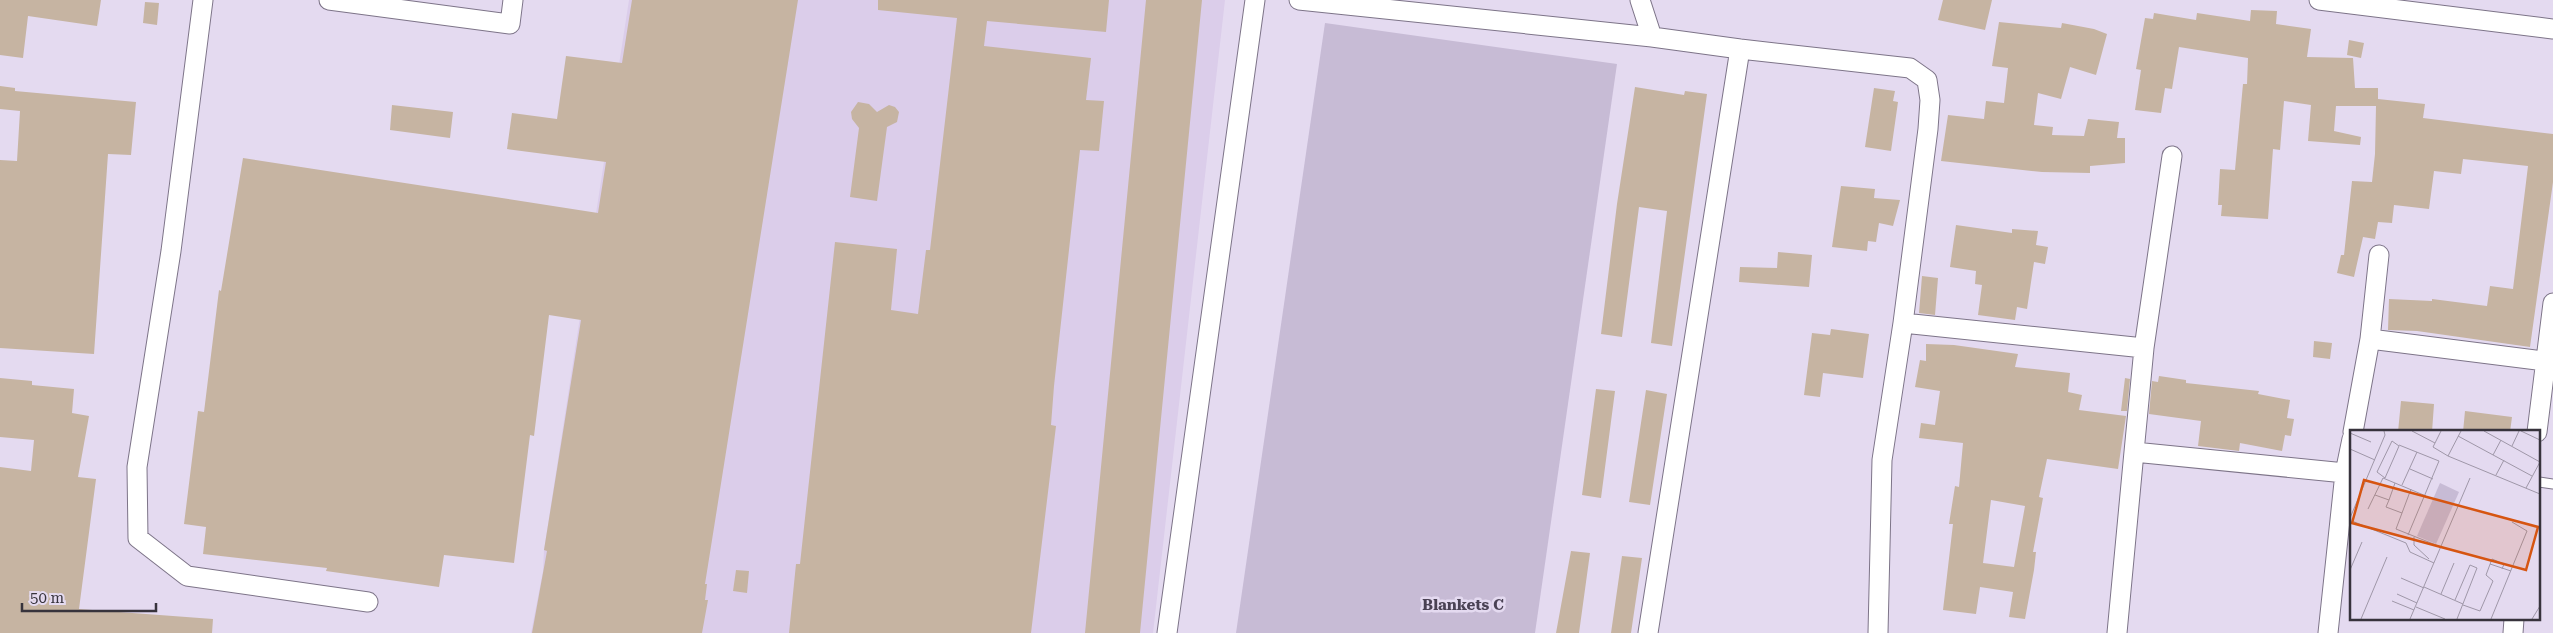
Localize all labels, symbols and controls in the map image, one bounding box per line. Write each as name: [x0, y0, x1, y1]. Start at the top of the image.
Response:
inset map: [2350, 430, 2540, 620]
scale bar: [22, 580, 156, 612]
text: 50 m: [30, 589, 65, 607]
district label: Blankets C: [1422, 596, 1504, 614]

